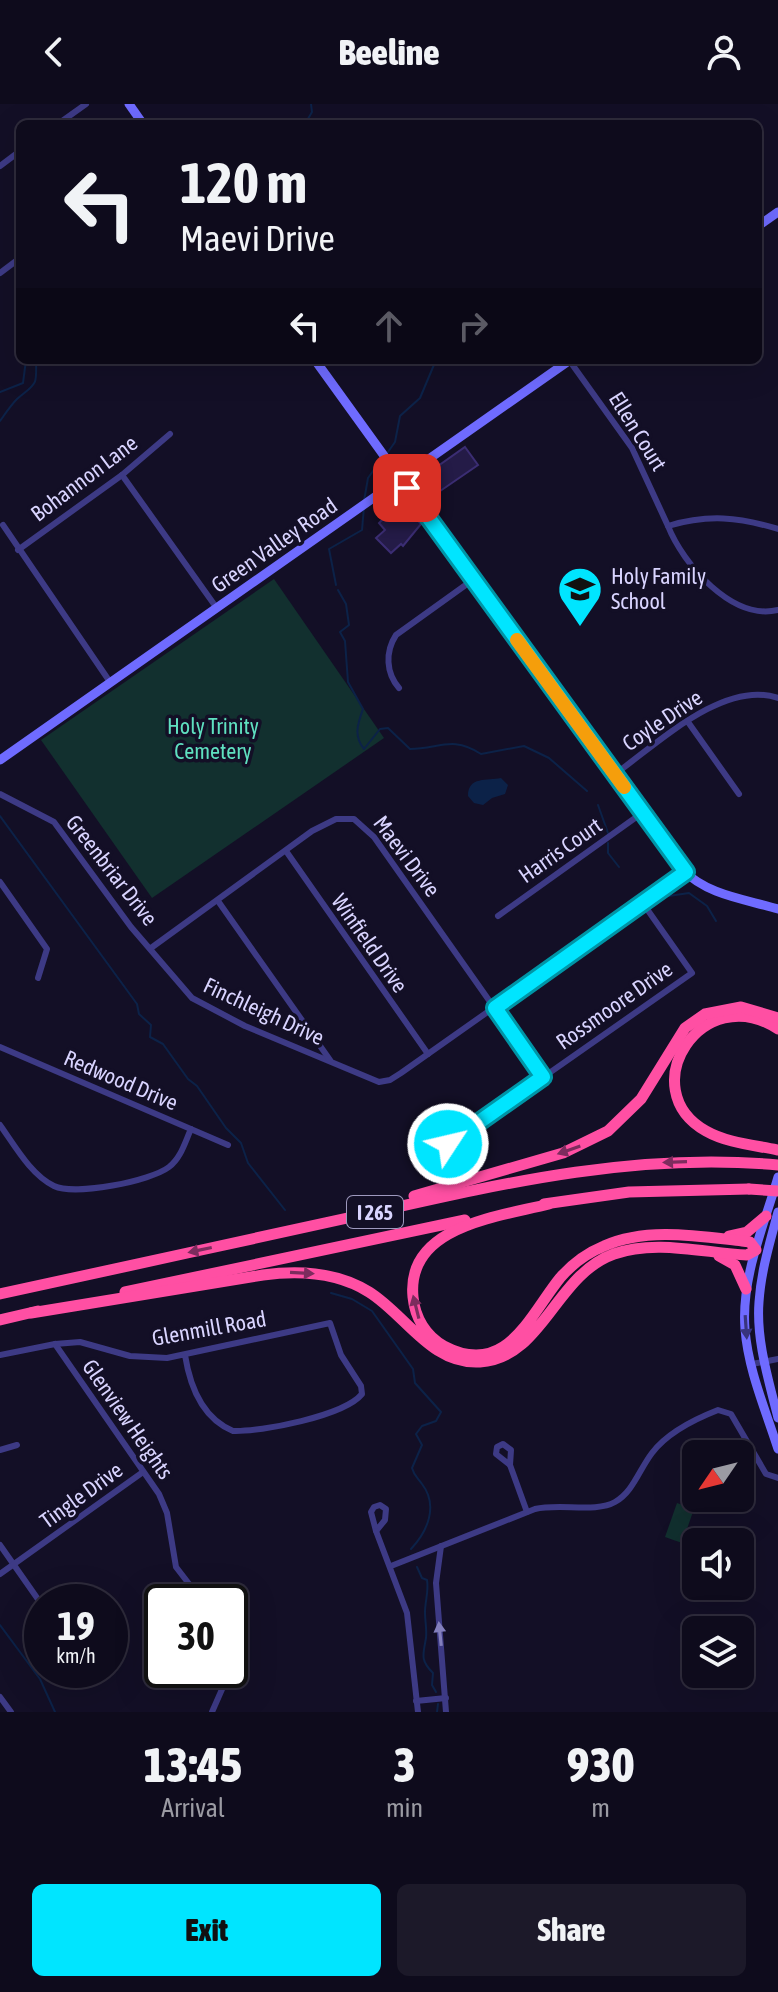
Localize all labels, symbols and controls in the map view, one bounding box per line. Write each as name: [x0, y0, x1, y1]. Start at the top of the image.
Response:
icon: back: [32, 30, 76, 74]
icon: person: [702, 30, 746, 74]
text: Beeline: [338, 31, 440, 73]
text: 120 m: [180, 151, 307, 215]
icon: left: [48, 152, 152, 256]
text: Maevi Drive: [180, 217, 335, 259]
icon: left: [283, 304, 327, 348]
icon: ahead: [367, 304, 411, 348]
icon: right: [451, 304, 495, 348]
street label: Ellen Court: [604, 387, 672, 475]
street label: Bohannon Lane: [26, 430, 142, 526]
pin: [373, 454, 441, 522]
icon: arrive: [385, 466, 429, 510]
street label: Green Valley Road: [206, 492, 342, 598]
place label: Holy Family School: [611, 563, 706, 614]
school or university icon: Holy Family School: [556, 565, 604, 628]
street label: Coyle Drive: [617, 684, 707, 756]
park label: Holy Trinity Cemetery: [167, 713, 259, 764]
street label: Greenbriar Drive: [61, 810, 163, 930]
street label: Maevi Drive: [368, 810, 446, 902]
street label: Harris Court: [514, 812, 606, 888]
street label: Winfield Drive: [326, 889, 414, 997]
street label: Rossmoore Drive: [551, 955, 677, 1055]
street label: Finchleigh Drive: [200, 972, 328, 1050]
street label: Redwood Drive: [60, 1044, 182, 1116]
position arrow: [406, 1102, 490, 1186]
one-way arrow: [557, 1145, 581, 1157]
one-way arrow: [662, 1156, 687, 1169]
road number: I 265: [347, 1196, 403, 1228]
one-way arrow: [187, 1244, 212, 1257]
one-way arrow: [290, 1266, 315, 1279]
one-way arrow: [410, 1295, 422, 1320]
street label: Glenmill Road: [150, 1305, 268, 1351]
one-way arrow: [740, 1314, 753, 1339]
street label: Glenview Heights: [77, 1354, 179, 1484]
north arrow: [682, 1440, 754, 1512]
map controls: [682, 1440, 754, 1688]
street label: Tingle Drive: [35, 1456, 127, 1534]
button: sound: [682, 1528, 754, 1600]
speed limit sign: 30: [144, 1584, 248, 1688]
text: 19: [57, 1603, 95, 1648]
button: layers: [682, 1616, 754, 1688]
one-way arrow: [434, 1621, 447, 1646]
text: km/h: [56, 1644, 96, 1667]
text: 13:45: [144, 1737, 242, 1792]
text: 3: [393, 1737, 416, 1792]
text: 930: [567, 1737, 634, 1792]
text: Arrival: [161, 1793, 225, 1823]
text: min: [386, 1793, 423, 1823]
text: m: [591, 1793, 610, 1823]
button: Exit: [32, 1884, 381, 1976]
button: Share: [397, 1884, 746, 1976]

